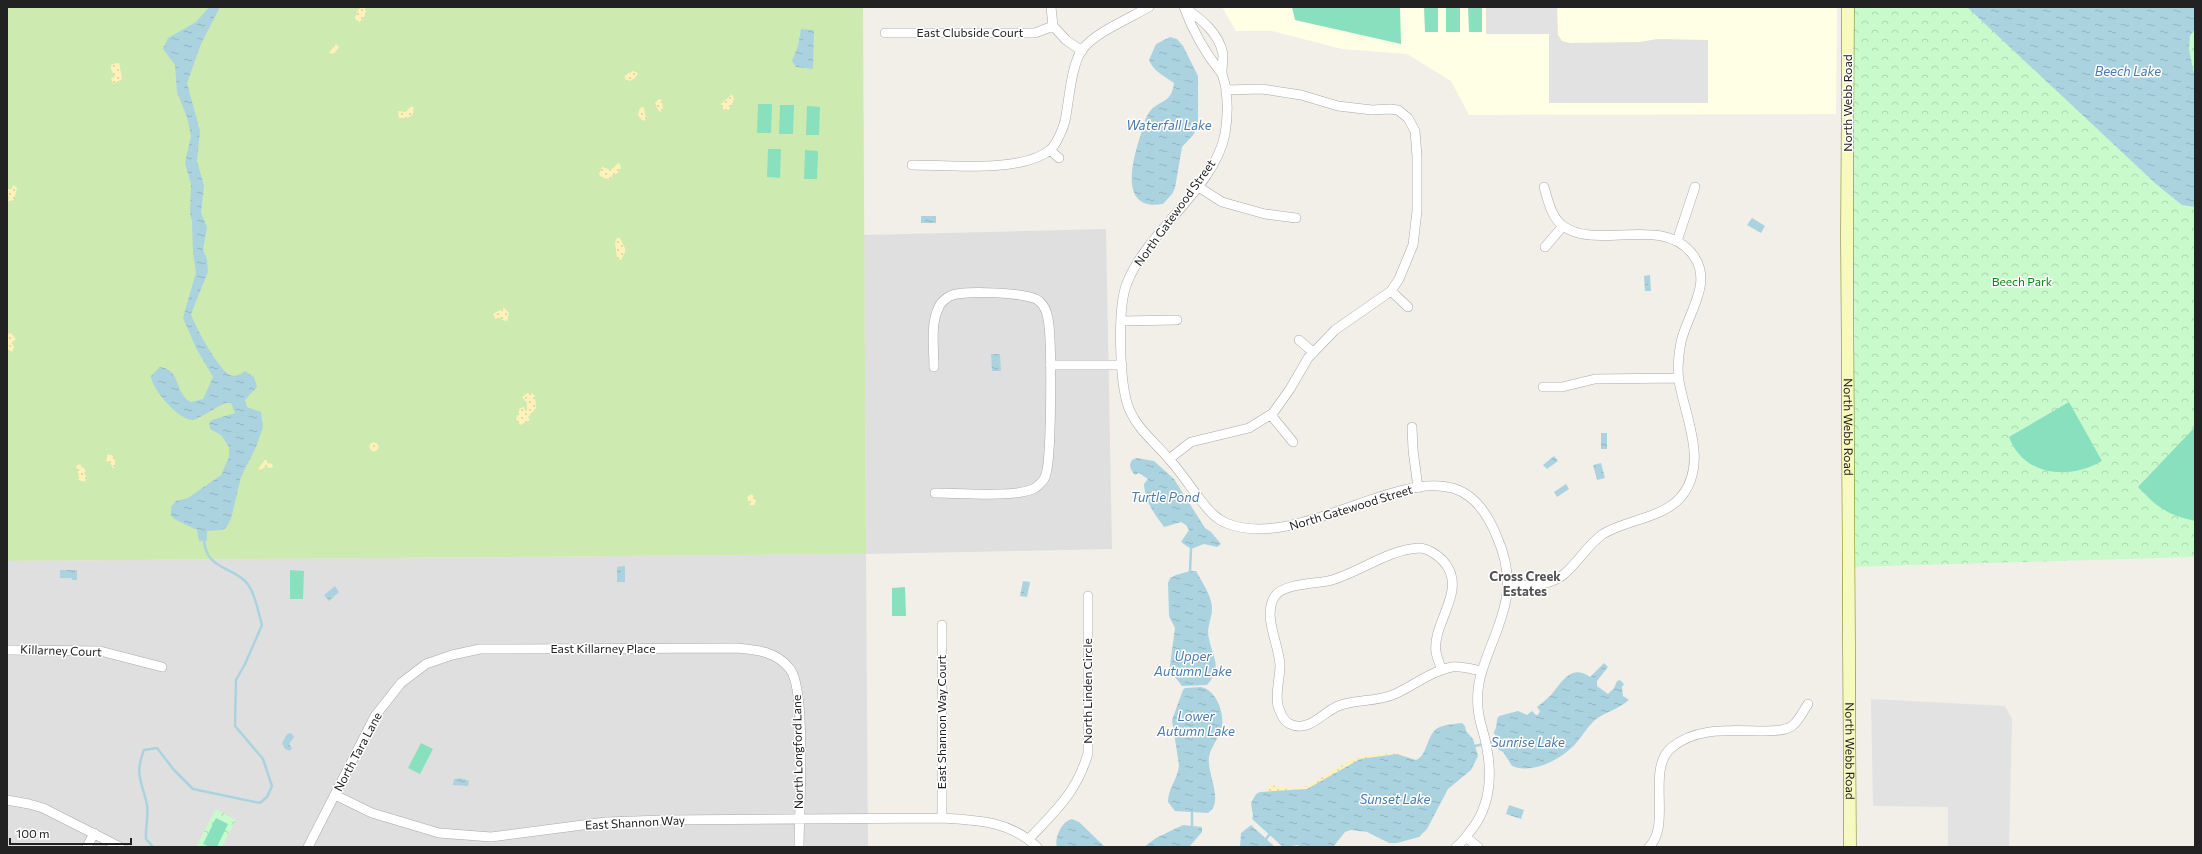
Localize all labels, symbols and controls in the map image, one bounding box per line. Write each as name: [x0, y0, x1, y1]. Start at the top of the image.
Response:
street label: East Clubside Court: [917, 25, 1024, 39]
street label: North Webb Road: [1840, 54, 1854, 152]
water label: Beech Lake: [2095, 63, 2161, 79]
water label: Waterfall Lake: [1126, 117, 1212, 133]
street label: North Gatewood Street: [1131, 156, 1218, 268]
park label: Beech Park: [1992, 274, 2053, 288]
street label: North Webb Road: [1842, 378, 1856, 476]
street label: North Gatewood Street: [1287, 482, 1414, 532]
water label: Turtle Pond: [1131, 489, 1200, 505]
district label: Cross Creek Estates: [1489, 568, 1561, 599]
street label: North Linden Circle: [1080, 638, 1094, 744]
street label: East Killarney Place: [550, 641, 656, 655]
street label: Killarney Court: [20, 642, 102, 658]
water label: Upper Autumn Lake: [1153, 648, 1232, 679]
street label: East Shannon Way Court: [934, 655, 948, 789]
street label: North Longford Lane: [789, 695, 805, 809]
street label: North Webb Road: [1843, 702, 1858, 800]
water label: Lower Autumn Lake: [1156, 708, 1235, 739]
street label: North Tara Lane: [330, 710, 384, 794]
water label: Sunrise Lake: [1491, 734, 1565, 750]
water label: Sunset Lake: [1360, 791, 1430, 807]
street label: East Shannon Way: [585, 812, 685, 832]
scale bar: [10, 820, 131, 846]
text: 100 m: [16, 826, 50, 840]

